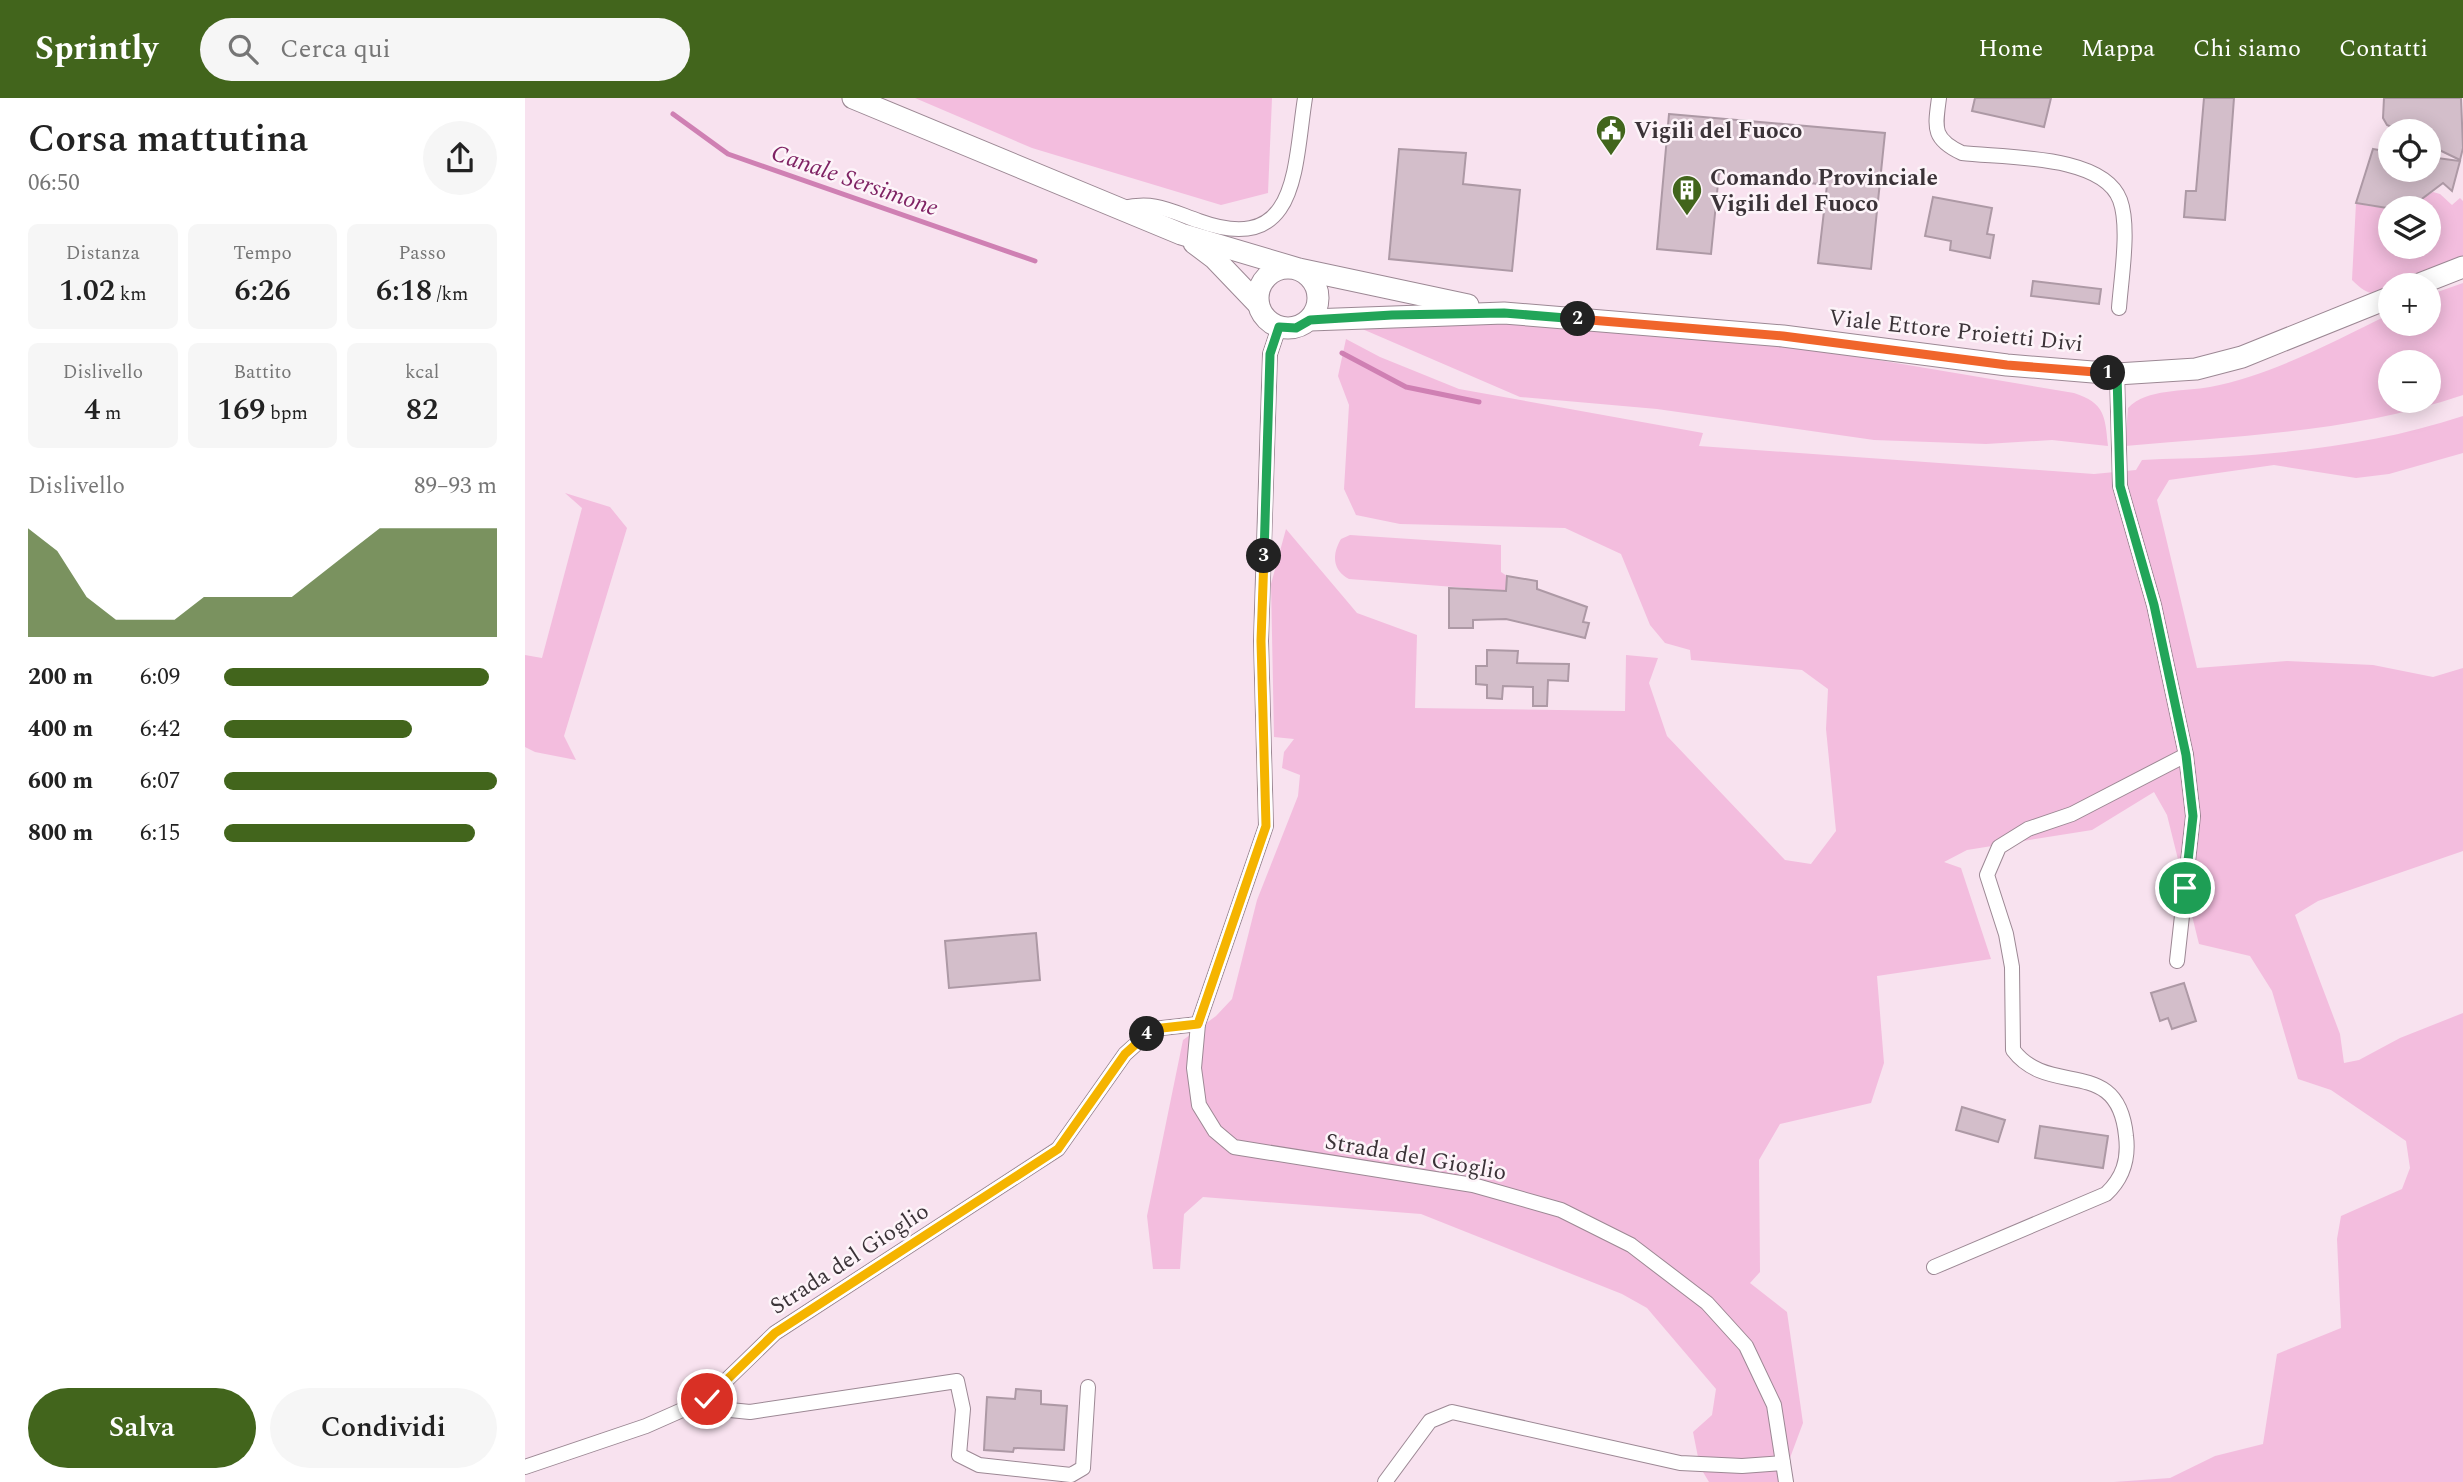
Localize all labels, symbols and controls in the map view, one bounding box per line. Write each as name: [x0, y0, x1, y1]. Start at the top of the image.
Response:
search box: [200, 18, 690, 81]
text: Sprintly: [35, 24, 158, 74]
text: Cerca qui: [280, 29, 391, 69]
icon: search: [224, 30, 262, 68]
text: Home: [1978, 31, 2043, 67]
text: Mappa: [2081, 31, 2155, 67]
text: Chi siamo: [2193, 31, 2301, 67]
text: Contatti: [2339, 31, 2428, 67]
text: Corsa mattutina: [28, 111, 308, 169]
public building icon: Vigili del Fuoco: [1594, 113, 1628, 157]
place label: Vigili del Fuoco: [1634, 114, 1802, 149]
map controls: [2378, 119, 2441, 413]
button: locate: [2378, 119, 2441, 182]
button: share: [423, 121, 497, 195]
water label: Canale Sersimone: [766, 135, 943, 226]
place label: Comando Provinciale Vigili del Fuoco: [1710, 161, 1938, 222]
text: 06:50: [28, 166, 80, 201]
building icon: Comando Provinciale Vigili del Fuoco: [1670, 173, 1704, 217]
button: layers: [2378, 196, 2441, 259]
text: Distanza: [66, 239, 140, 268]
text: Tempo: [233, 239, 292, 268]
text: Passo: [398, 239, 446, 268]
text: 1.02: [59, 268, 115, 314]
text: 6:26: [234, 268, 291, 314]
text: 6:18: [376, 268, 432, 314]
button: +: [2378, 273, 2441, 336]
text: km: [115, 280, 147, 309]
text: /km: [432, 280, 468, 309]
street label: Viale Ettore Proietti Divi: [1827, 301, 2085, 362]
pin: 2: [1561, 302, 1595, 336]
text: 2: [1572, 304, 1583, 333]
button: −: [2378, 350, 2441, 413]
pin: 1: [2091, 356, 2125, 390]
text: Dislivello: [63, 358, 143, 387]
text: Battito: [233, 358, 292, 387]
text: kcal: [405, 358, 439, 387]
text: 1: [2102, 358, 2113, 387]
text: 4: [84, 387, 100, 433]
text: 169: [217, 387, 265, 433]
text: 82: [406, 387, 438, 433]
text: m: [100, 399, 121, 428]
text: bpm: [265, 399, 308, 428]
text: Dislivello: [28, 469, 125, 504]
text: 89–93 m: [414, 469, 497, 504]
pin: 3: [1247, 538, 1281, 574]
text: 3: [1258, 541, 1269, 570]
text: 200 m: [28, 660, 93, 695]
text: 6:09: [140, 660, 180, 695]
text: 400 m: [28, 712, 93, 747]
text: 6:42: [140, 712, 180, 747]
text: 600 m: [28, 764, 93, 799]
text: 6:07: [140, 764, 180, 799]
text: 800 m: [28, 816, 93, 851]
text: 6:15: [140, 816, 180, 851]
pin: [2155, 858, 2215, 918]
icon: arrive: [2166, 869, 2204, 907]
pin: 4: [1129, 1016, 1165, 1052]
text: 4: [1141, 1019, 1152, 1048]
street label: Strada del Gioglio: [1322, 1124, 1509, 1191]
street label: Strada del Gioglio: [763, 1195, 936, 1324]
pin: [677, 1369, 737, 1429]
icon: check: [688, 1380, 726, 1418]
button: Salva: [28, 1388, 256, 1468]
button: Condividi: [270, 1388, 497, 1468]

